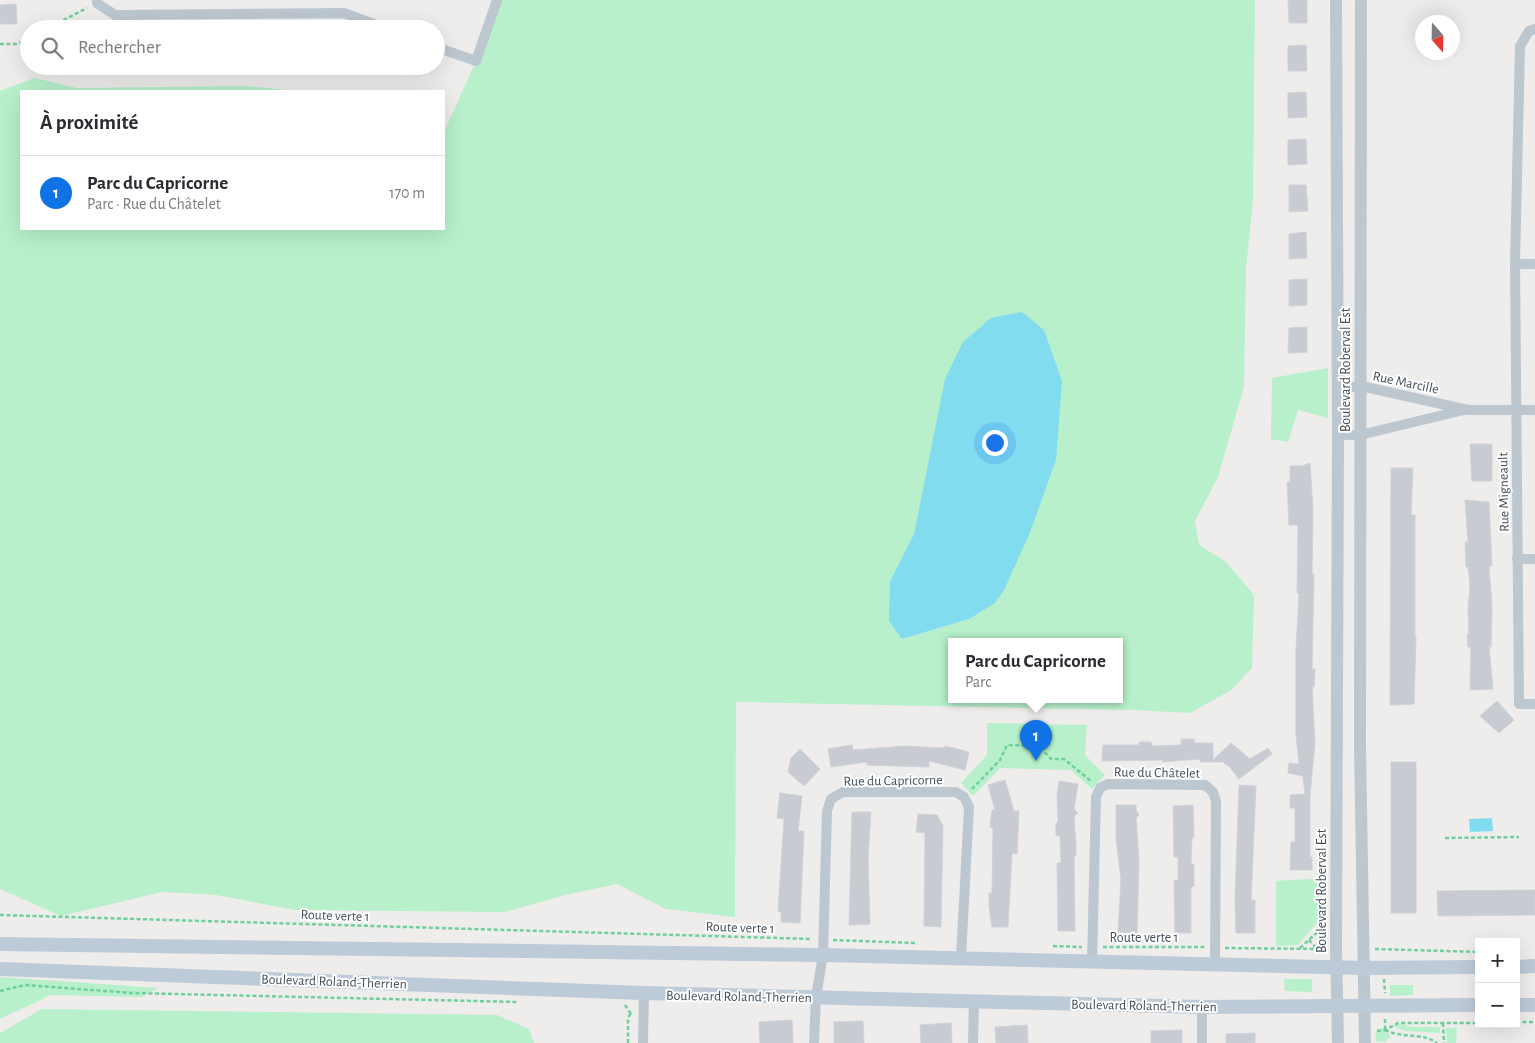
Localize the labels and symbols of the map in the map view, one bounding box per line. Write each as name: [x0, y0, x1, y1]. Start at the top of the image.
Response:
north arrow: [1415, 15, 1460, 60]
street label: Boulevard Roberval Est: [1339, 307, 1353, 432]
street label: Rue Marcille: [1371, 369, 1440, 397]
your location: [982, 430, 1008, 456]
street label: Rue Migneault: [1496, 451, 1512, 532]
pin: 1: [1020, 720, 1052, 761]
street label: Rue du Châtelet: [1114, 765, 1201, 781]
street label: Rue du Capricorne: [843, 773, 943, 789]
street label: Boulevard Roberval Est: [1315, 828, 1329, 953]
street label: Route verte 1: [300, 908, 370, 924]
street label: Route verte 1: [705, 920, 775, 936]
street label: Route verte 1: [1110, 931, 1178, 945]
street label: Boulevard Roland-Therrien: [261, 972, 407, 992]
street label: Boulevard Roland-Therrien: [666, 989, 812, 1005]
street label: Boulevard Roland-Therrien: [1071, 998, 1217, 1014]

